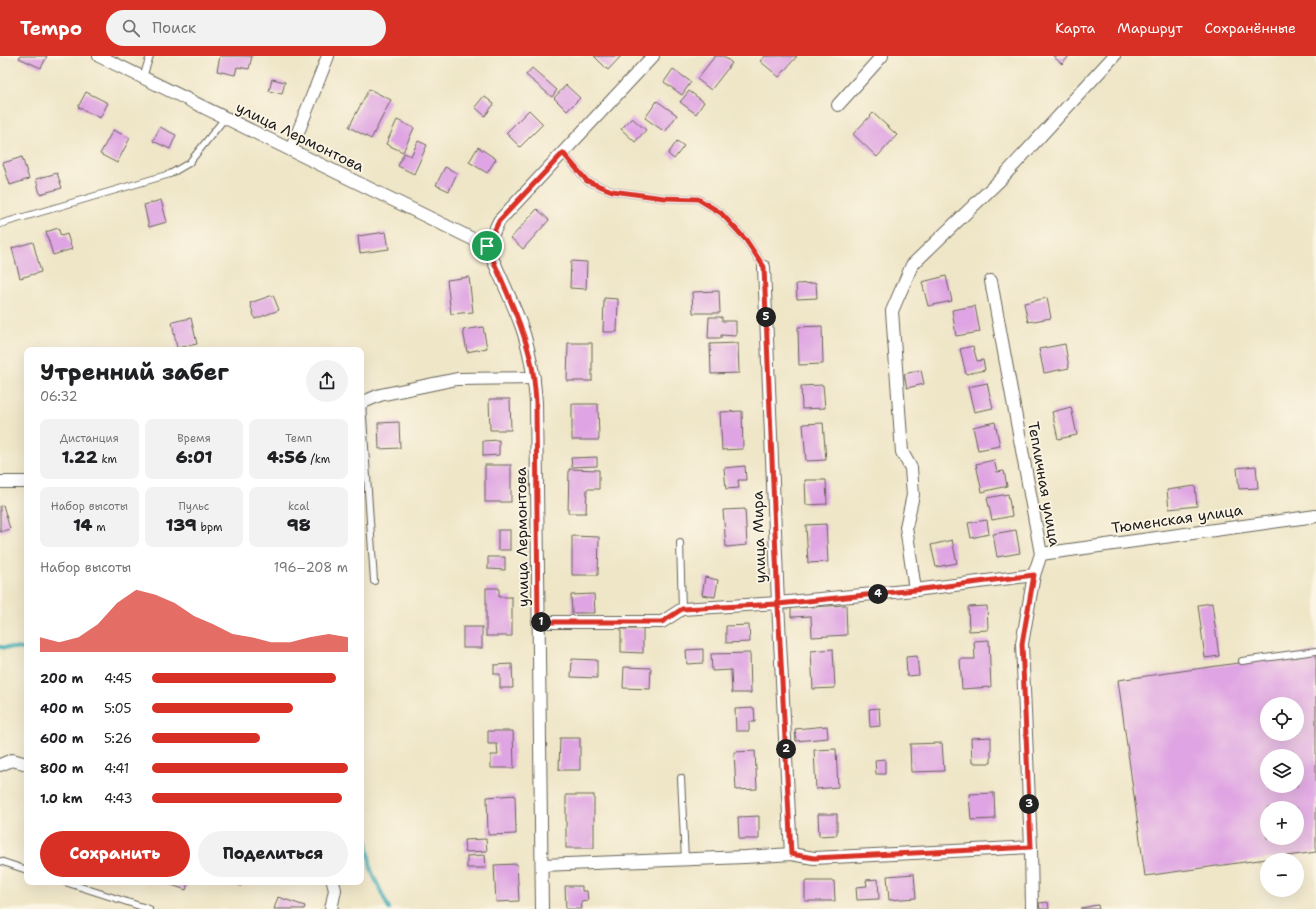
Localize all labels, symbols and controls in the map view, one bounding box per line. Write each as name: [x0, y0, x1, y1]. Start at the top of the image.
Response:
search box: [106, 10, 386, 46]
text: Tempo: [20, 16, 82, 41]
icon: search: [120, 17, 142, 39]
text: Поиск: [152, 18, 196, 38]
text: Карта: [1055, 19, 1095, 37]
text: Маршрут: [1117, 19, 1183, 37]
text: Сохранённые: [1205, 19, 1296, 37]
street label: улица Лермонтова: [233, 97, 368, 177]
pin: [470, 229, 504, 263]
icon: arrive: [476, 235, 498, 257]
pin: 5: [756, 307, 776, 327]
text: 5: [763, 309, 769, 324]
text: Утренний забег: [40, 358, 229, 387]
button: share: [306, 360, 348, 402]
text: 06:32: [40, 388, 78, 405]
street label: Тепличная улица: [1023, 420, 1065, 549]
text: Дистанция: [60, 431, 119, 446]
text: Время: [177, 431, 211, 446]
text: Темп: [285, 431, 312, 446]
text: 1.22: [62, 446, 98, 468]
text: 6:01: [176, 446, 212, 468]
text: 4:56: [267, 446, 307, 468]
text: km: [98, 452, 117, 467]
text: /km: [307, 452, 330, 467]
street label: улица Лермонтова: [511, 466, 533, 607]
street label: улица Мира: [747, 490, 771, 584]
text: Набор высоты: [51, 499, 128, 514]
text: Пульс: [179, 499, 209, 514]
text: kcal: [288, 499, 309, 514]
street label: Тюменская улица: [1110, 500, 1245, 538]
text: 14: [73, 514, 93, 536]
text: 139: [165, 514, 197, 536]
text: 98: [287, 514, 311, 536]
text: m: [93, 520, 106, 535]
text: bpm: [197, 520, 223, 535]
text: Набор высоты: [40, 559, 131, 576]
text: 196–208 m: [274, 559, 348, 576]
pin: 4: [868, 584, 888, 604]
text: 4: [874, 586, 882, 601]
pin: 1: [531, 612, 551, 632]
text: 1: [538, 614, 544, 629]
text: 200 m: [40, 670, 83, 687]
text: 4:45: [104, 670, 132, 687]
map controls: [1260, 697, 1304, 897]
button: locate: [1260, 697, 1304, 741]
text: 400 m: [40, 700, 84, 717]
text: 5:05: [104, 700, 132, 717]
text: 600 m: [40, 730, 84, 747]
text: 5:26: [104, 730, 132, 747]
pin: 2: [776, 739, 796, 759]
text: 2: [782, 741, 790, 756]
button: layers: [1260, 749, 1304, 793]
text: 800 m: [40, 760, 84, 777]
text: 4:41: [104, 760, 129, 777]
text: 1.0 km: [40, 790, 82, 807]
text: 4:43: [104, 790, 133, 807]
pin: 3: [1019, 794, 1039, 814]
text: 3: [1025, 796, 1033, 811]
button: +: [1260, 801, 1304, 845]
button: Сохранить: [40, 831, 190, 877]
button: Поделиться: [198, 831, 348, 877]
button: −: [1260, 853, 1304, 897]

